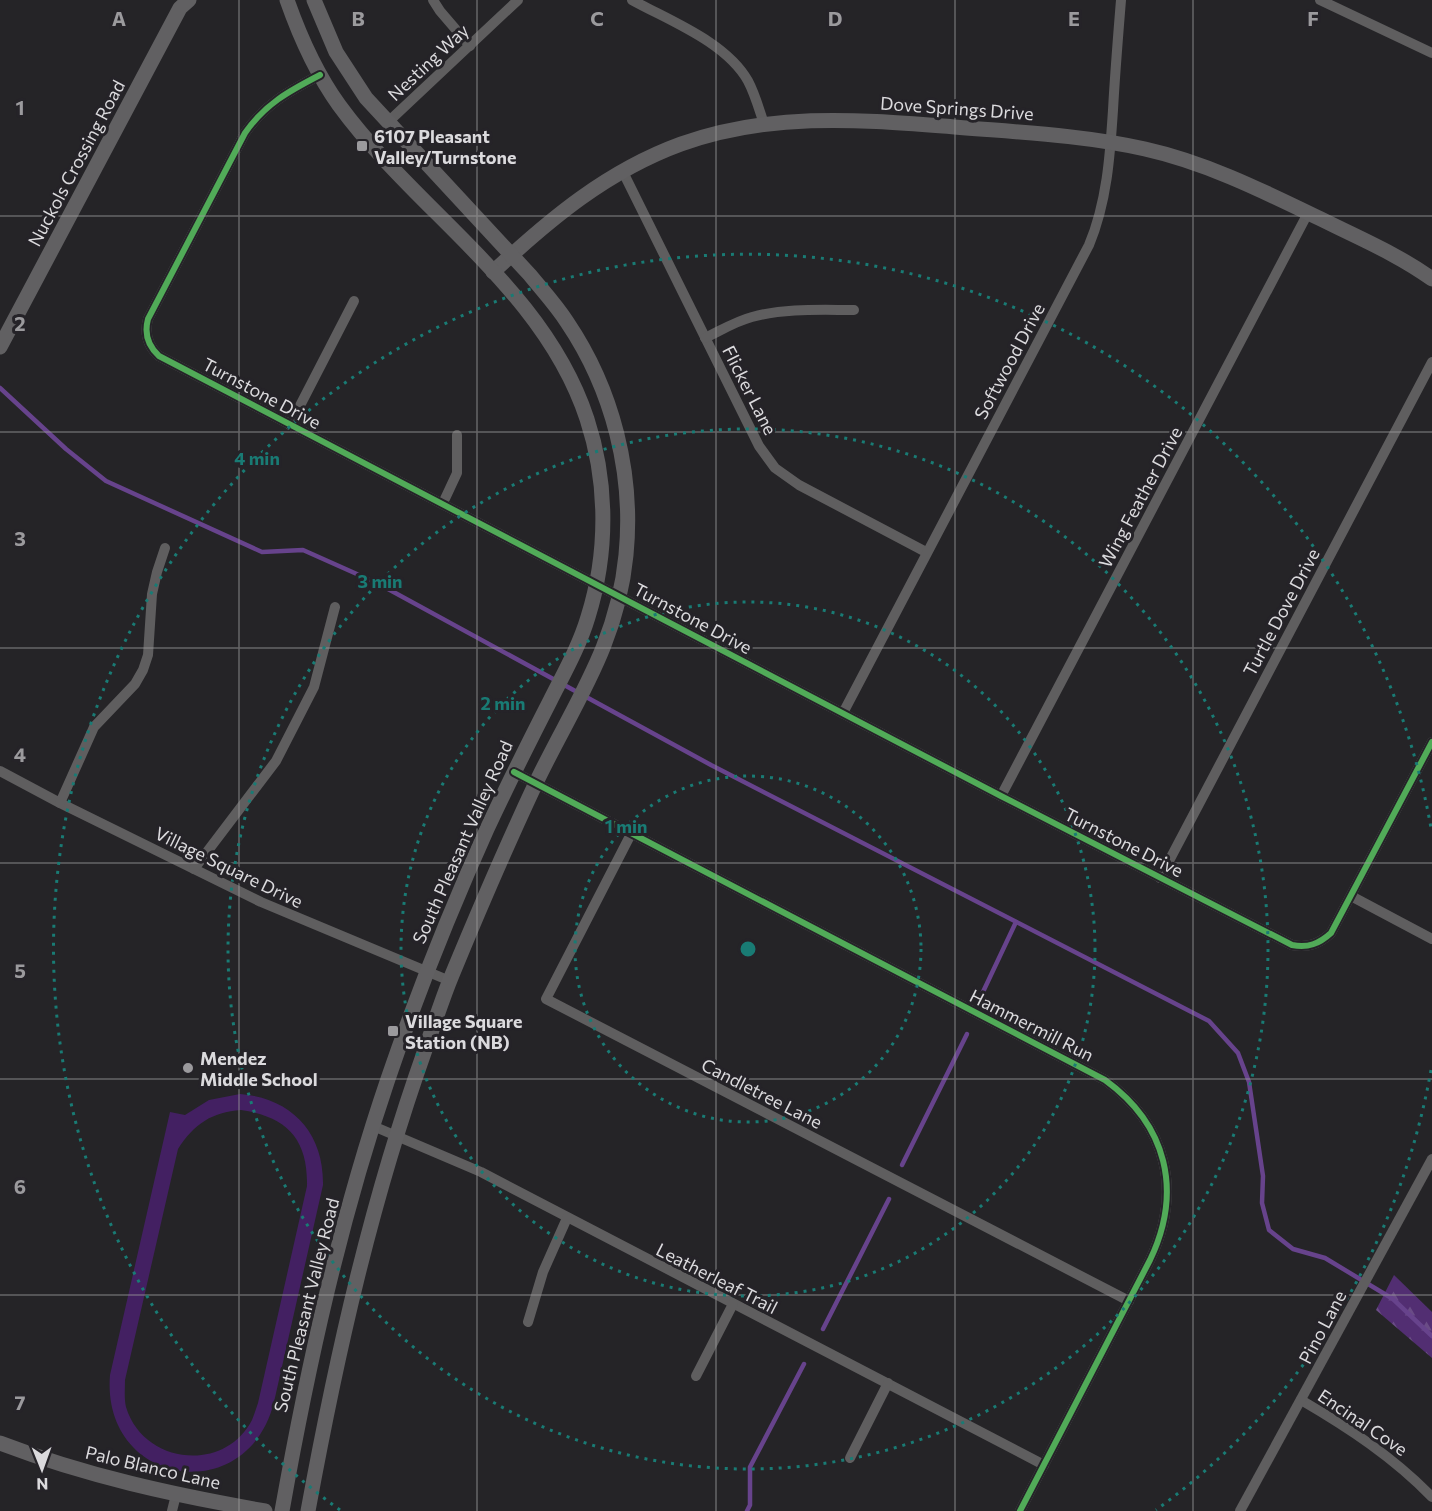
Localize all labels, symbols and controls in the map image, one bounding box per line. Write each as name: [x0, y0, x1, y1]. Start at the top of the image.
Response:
text: A: [112, 6, 126, 30]
text: B: [351, 6, 365, 30]
text: C: [590, 6, 604, 30]
text: D: [828, 6, 842, 30]
text: E: [1068, 6, 1080, 30]
text: F: [1307, 6, 1319, 30]
street label: Nesting Way: [383, 19, 473, 105]
street label: Nuckols Crossing Road: [23, 76, 129, 250]
street label: Dove Springs Drive: [880, 92, 1034, 124]
text: 1: [15, 95, 25, 119]
place label: 6107 Pleasant Valley/Turnstone: [374, 125, 516, 168]
marker: 6107 Pleasant Valley/Turnstone: [355, 139, 369, 153]
street label: Softwood Drive: [969, 299, 1049, 423]
text: 2: [14, 311, 26, 335]
street label: Flicker Lane: [718, 342, 782, 438]
street label: Turnstone Drive: [199, 353, 325, 433]
street label: Wing Feather Drive: [1094, 423, 1186, 571]
text: 4 min: [234, 447, 280, 469]
text: 3: [14, 526, 26, 550]
street label: Turtle Dove Drive: [1238, 544, 1324, 680]
text: 3 min: [357, 570, 403, 592]
street label: Turnstone Drive: [630, 578, 756, 658]
text: 2 min: [481, 692, 525, 714]
street label: South Pleasant Valley Road: [407, 737, 517, 947]
text: 4: [14, 742, 26, 766]
street label: Turnstone Drive: [1061, 803, 1187, 881]
text: 1 min: [605, 815, 647, 837]
street label: Village Square Drive: [151, 822, 307, 912]
centre of rings: [738, 939, 758, 959]
text: 5: [14, 958, 26, 982]
street label: Hammermill Run: [966, 984, 1098, 1066]
place label: Village Square Station (NB): [405, 1010, 523, 1053]
marker: Village Square Station (NB): [386, 1024, 400, 1038]
place label: Mendez Middle School: [200, 1047, 318, 1090]
street label: Candletree Lane: [698, 1053, 826, 1133]
marker: Mendez Middle School: [181, 1061, 195, 1075]
text: 6: [14, 1174, 26, 1198]
street label: South Pleasant Valley Road: [269, 1196, 343, 1414]
street label: Leatherleaf Trail: [653, 1238, 781, 1318]
street label: Pino Lane: [1294, 1287, 1350, 1367]
street label: Encinal Cove: [1314, 1384, 1412, 1460]
text: 7: [15, 1390, 26, 1414]
north arrow: [12, 1439, 72, 1499]
street label: Palo Blanco Lane: [83, 1441, 223, 1493]
text: N: [36, 1475, 48, 1494]

